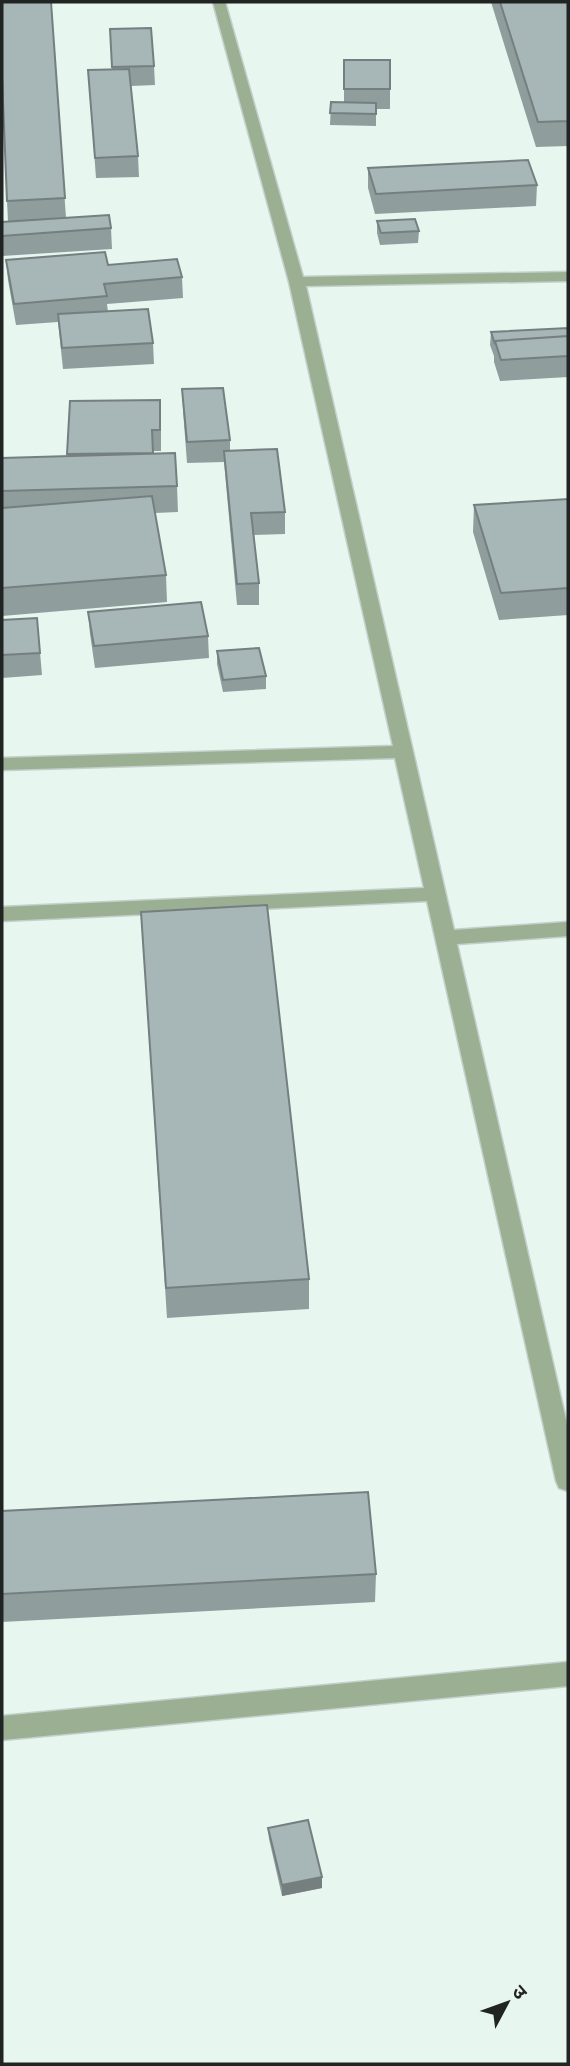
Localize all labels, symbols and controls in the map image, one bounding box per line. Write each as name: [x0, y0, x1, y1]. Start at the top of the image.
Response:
north arrow: [472, 1968, 542, 2038]
text: उ: [505, 1981, 532, 2007]

